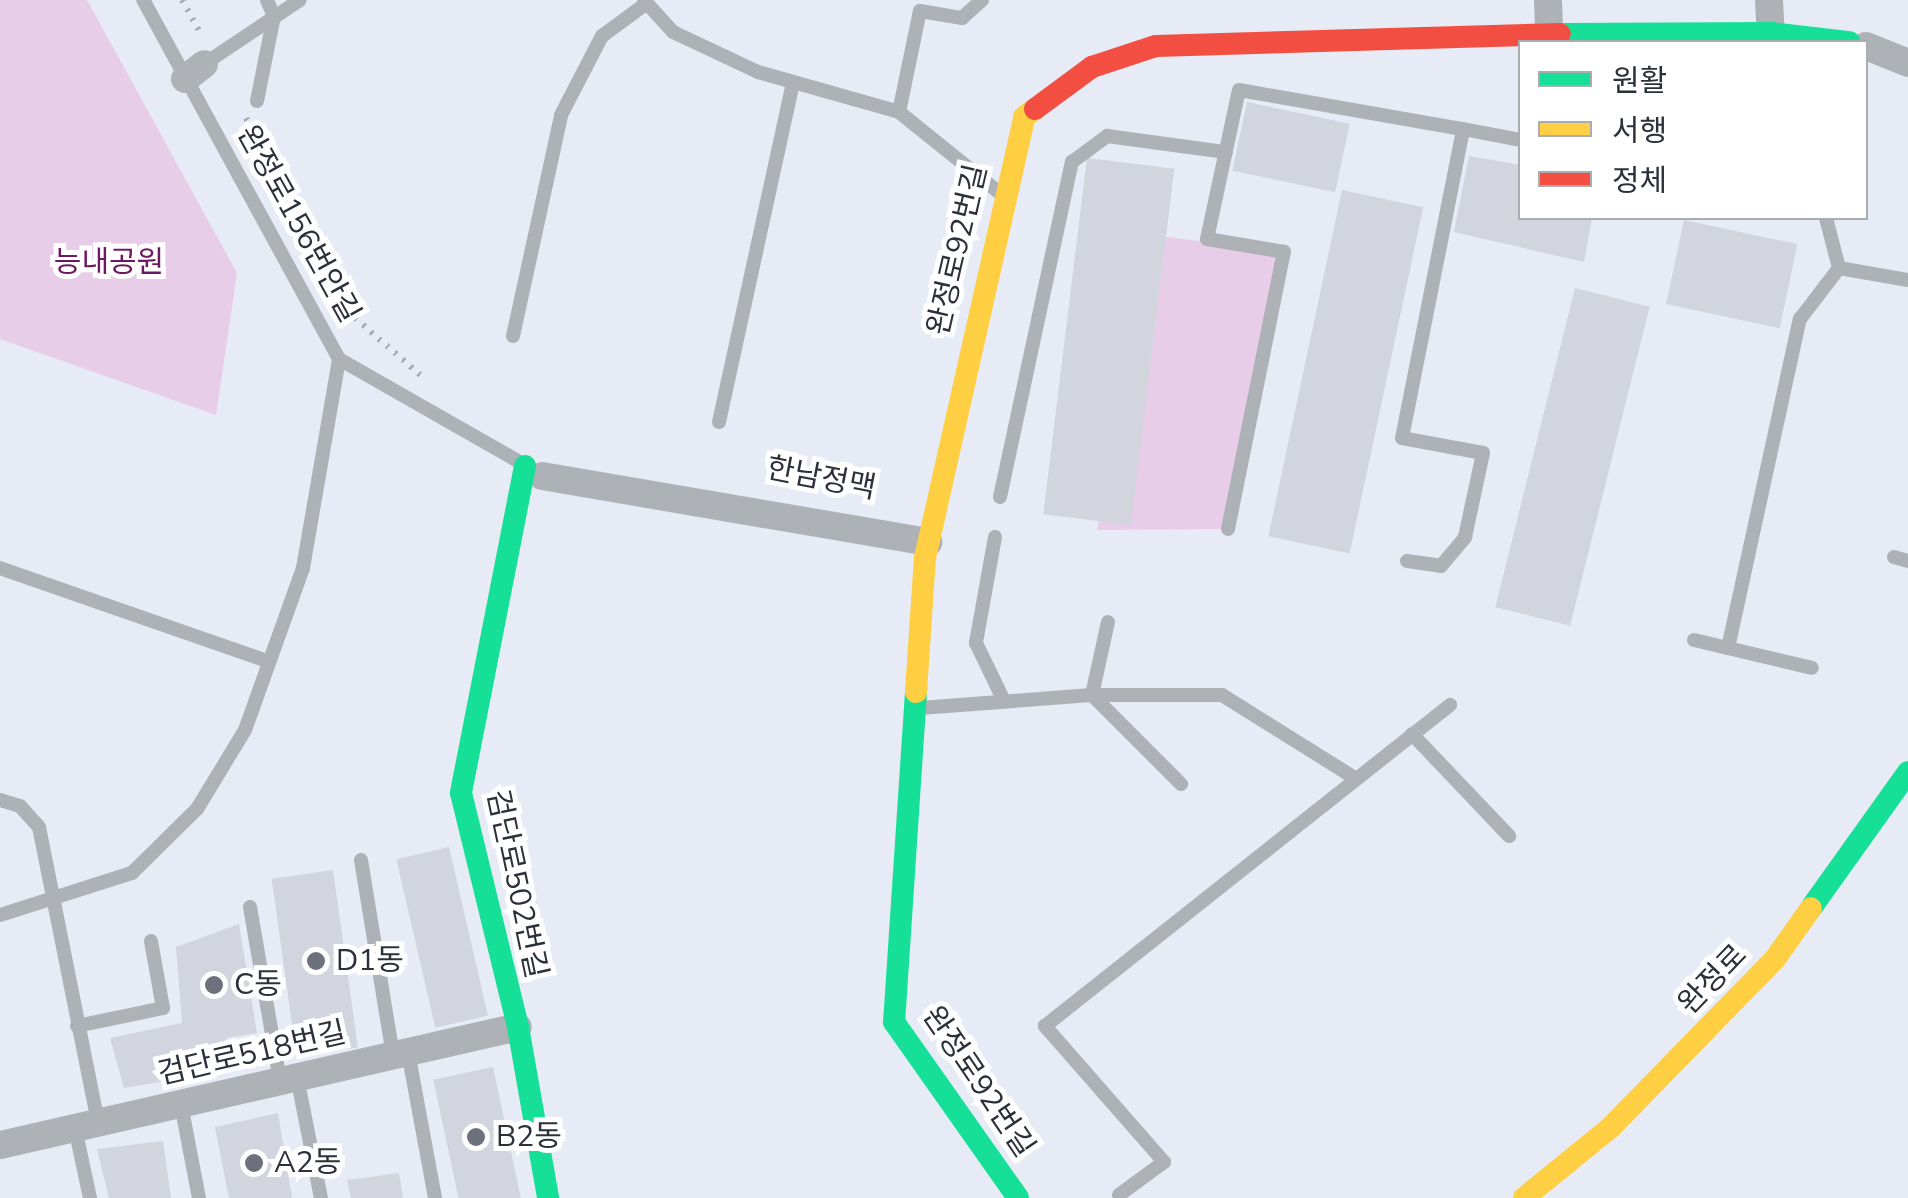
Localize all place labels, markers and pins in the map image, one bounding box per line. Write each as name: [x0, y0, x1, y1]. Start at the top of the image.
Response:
place label: D1동: [336, 943, 404, 979]
marker: D1동: [305, 950, 327, 972]
place label: C동: [234, 967, 282, 1003]
marker: C동: [203, 974, 225, 996]
place label: B2동: [496, 1119, 562, 1155]
marker: B2동: [465, 1126, 487, 1148]
place label: A2동: [274, 1145, 341, 1181]
marker: A2동: [243, 1152, 265, 1174]

